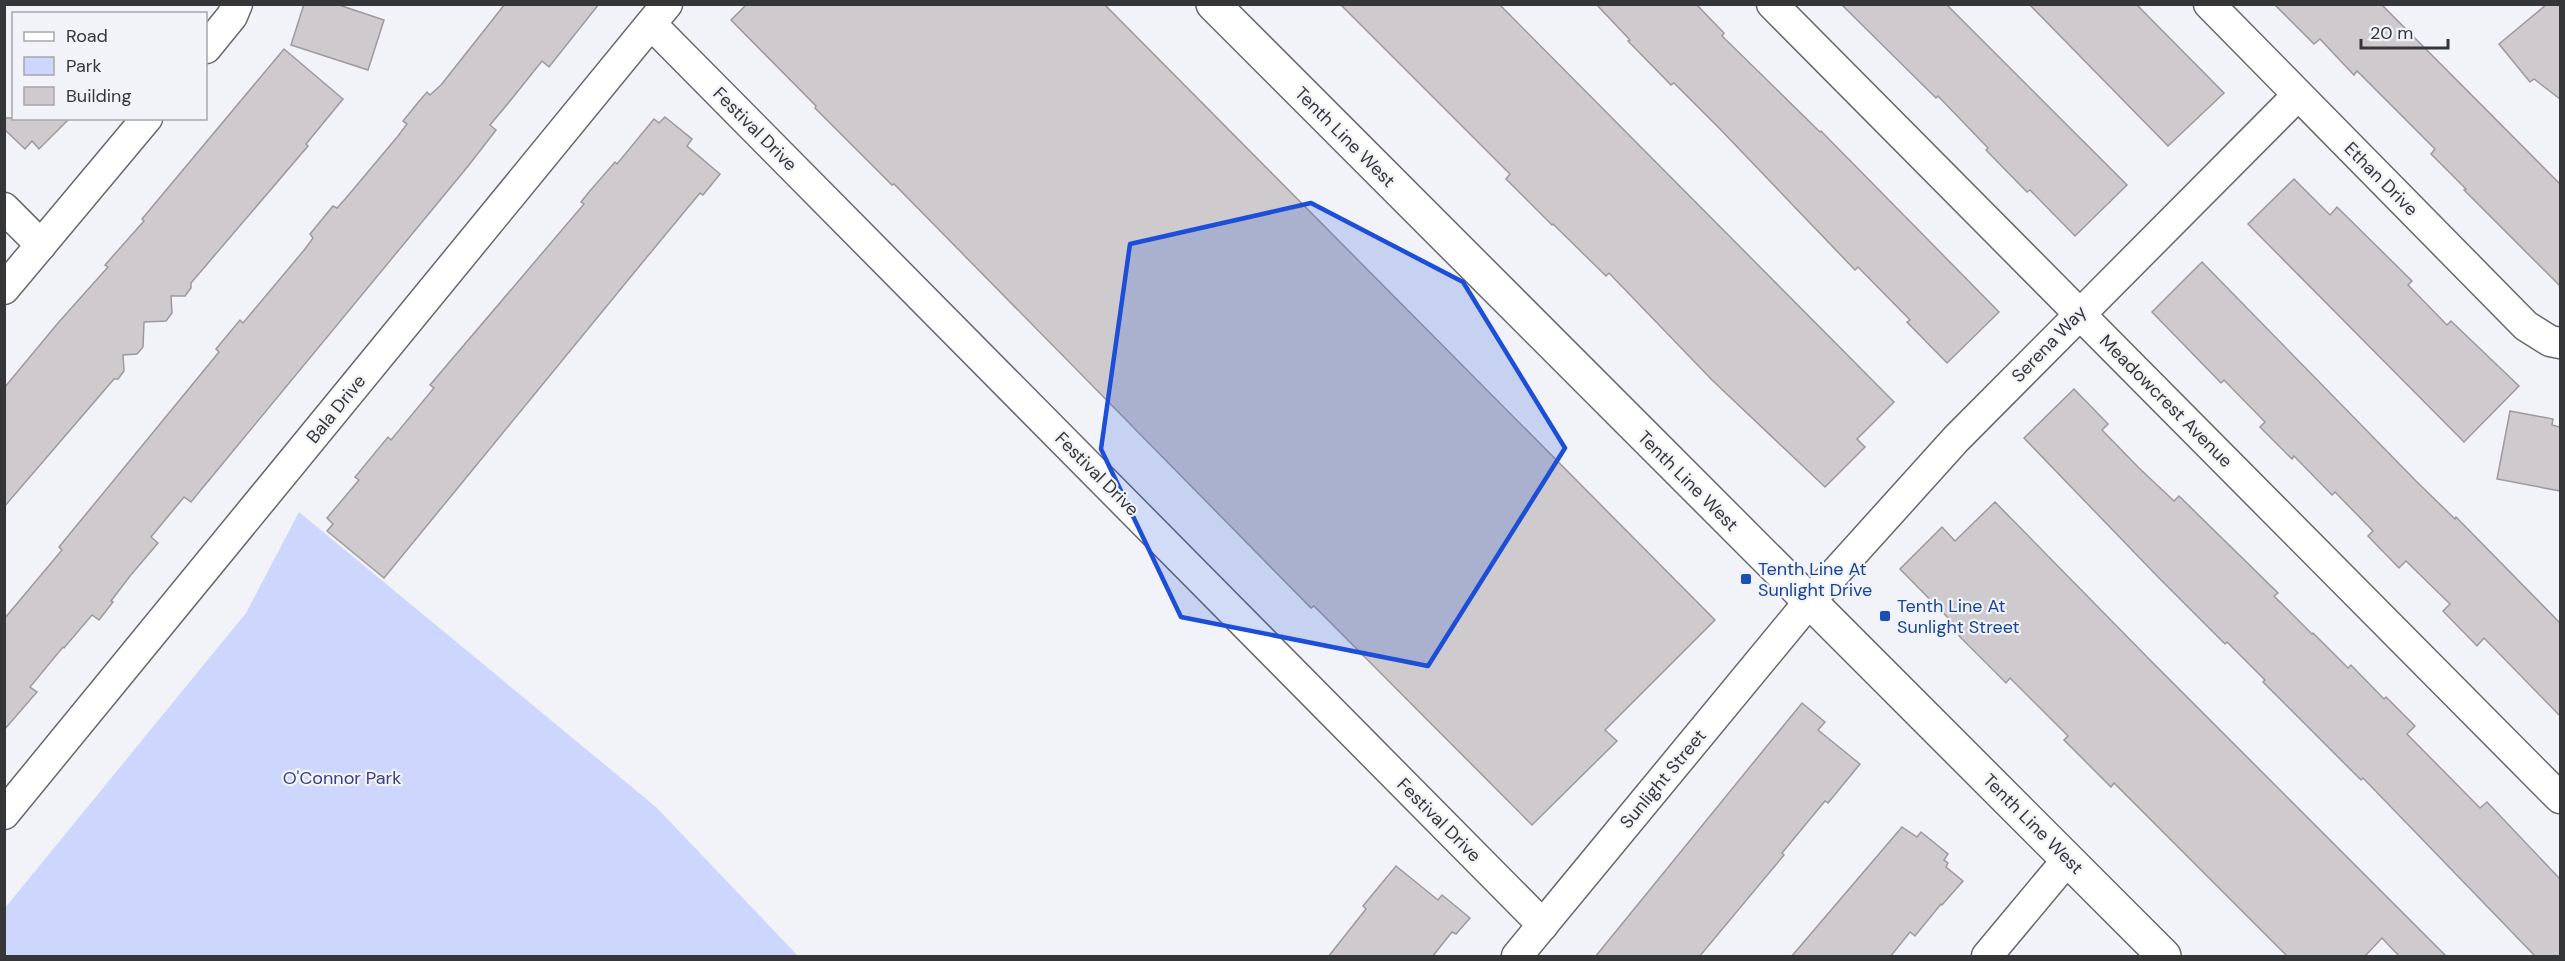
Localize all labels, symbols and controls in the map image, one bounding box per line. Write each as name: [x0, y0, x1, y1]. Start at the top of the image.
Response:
legend: [12, 12, 207, 120]
scale bar: [2361, 12, 2448, 50]
text: 20 m: [2370, 21, 2413, 45]
text: Road: [66, 24, 108, 48]
text: Park: [66, 54, 102, 78]
street label: Festival Drive: [708, 82, 802, 176]
street label: Tenth Line West: [1290, 82, 1400, 192]
text: Building: [66, 84, 131, 108]
street label: Ethan Drive: [2339, 137, 2423, 221]
street label: Serena Way: [2006, 300, 2092, 388]
street label: Meadowcrest Avenue: [2094, 329, 2238, 473]
street label: Bala Drive: [301, 370, 371, 448]
street label: Tenth Line West: [1633, 426, 1743, 536]
street label: Festival Drive: [1050, 427, 1144, 521]
place label: Tenth Line At Sunlight Drive: [1758, 557, 1872, 602]
marker: Tenth Line At Sunlight Drive: [1739, 572, 1753, 586]
place label: Tenth Line At Sunlight Street: [1897, 594, 2020, 639]
marker: Tenth Line At Sunlight Street: [1878, 609, 1892, 623]
street label: Sunlight Street: [1614, 724, 1712, 834]
park label: O'Connor Park: [283, 766, 401, 790]
street label: Tenth Line West: [1978, 769, 2088, 879]
street label: Festival Drive: [1392, 773, 1486, 867]

